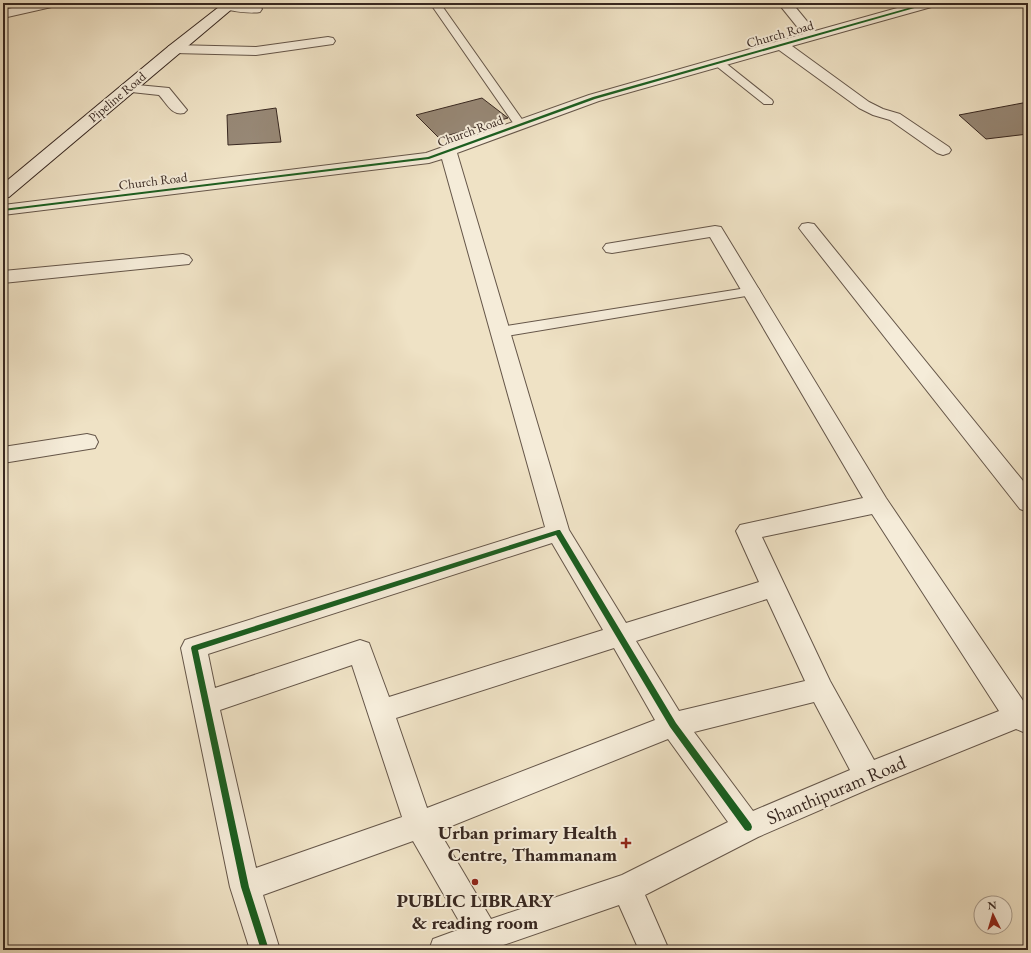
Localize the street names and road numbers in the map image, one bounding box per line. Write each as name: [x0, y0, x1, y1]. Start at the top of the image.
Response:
street label: Church Road: [745, 16, 816, 52]
street label: Pipeline Road: [85, 68, 150, 126]
street label: Church Road: [435, 111, 506, 151]
street label: Church Road: [118, 168, 189, 194]
street label: Shanthipuram Road: [763, 749, 910, 831]

